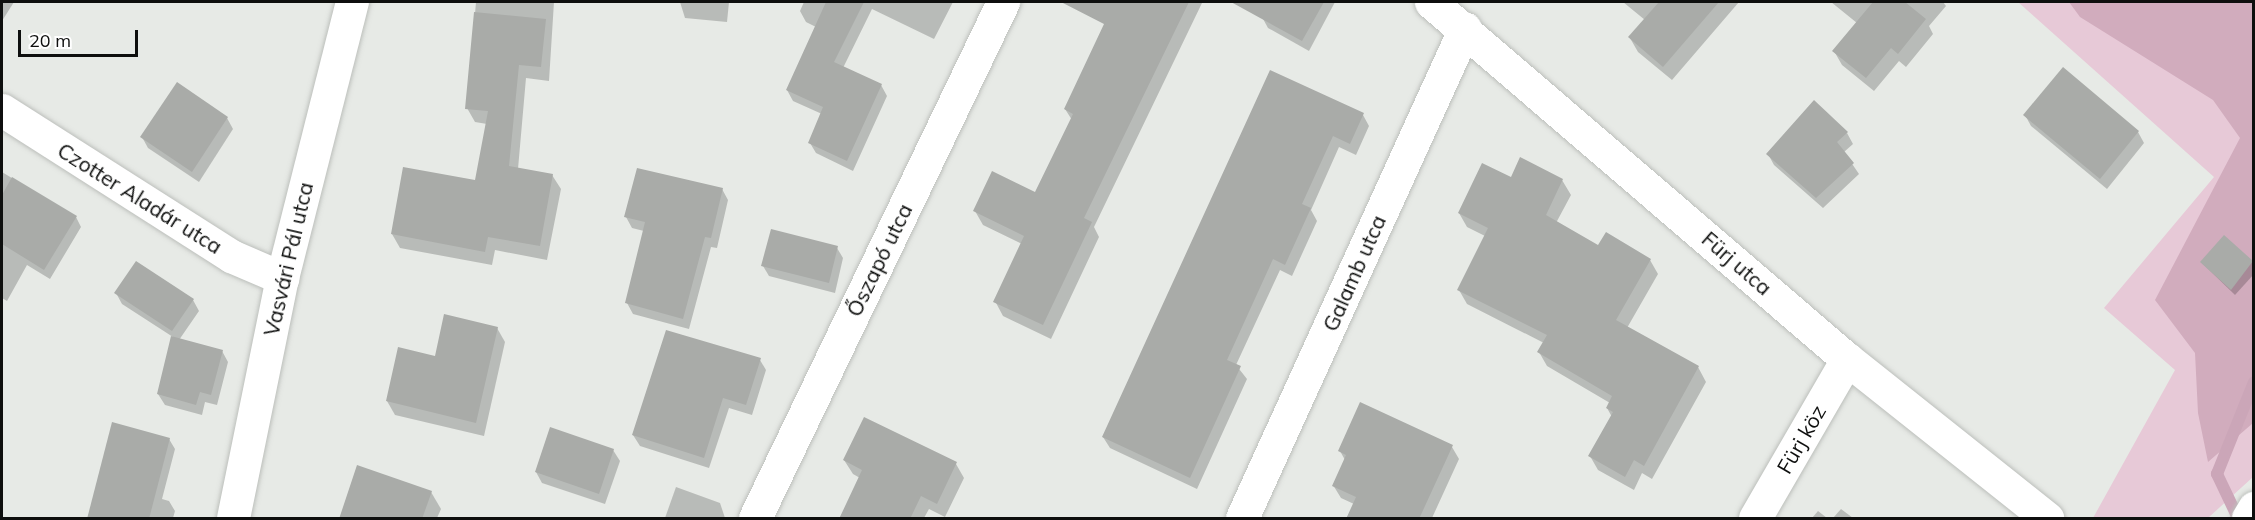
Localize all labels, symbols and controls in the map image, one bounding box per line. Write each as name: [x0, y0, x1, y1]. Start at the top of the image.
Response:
scale bar: [21, 18, 141, 56]
text: 20 m: [29, 29, 71, 52]
street label: Czotter Aladár utca: [53, 137, 227, 259]
street label: Vasvári Pál utca: [258, 180, 318, 338]
street label: Őszapó utca: [841, 200, 917, 320]
street label: Galamb utca: [1317, 211, 1391, 335]
street label: Fürj utca: [1697, 226, 1777, 300]
street label: Fürj köz: [1771, 400, 1831, 478]

